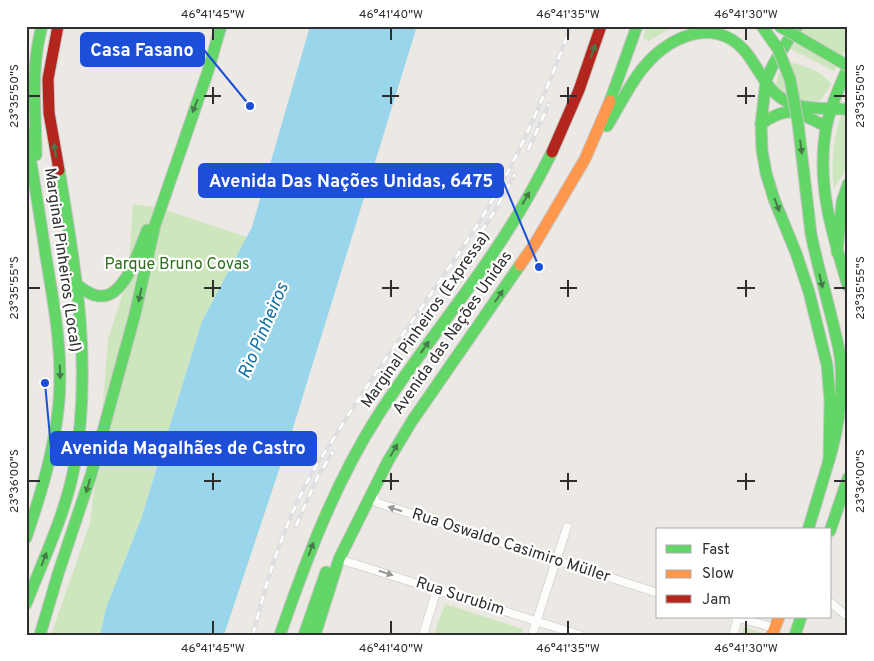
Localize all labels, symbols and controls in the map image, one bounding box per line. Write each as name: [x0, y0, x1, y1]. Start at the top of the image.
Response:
text: 46°41'45"W: [181, 7, 245, 23]
text: 46°41'40"W: [359, 7, 423, 23]
text: 46°41'35"W: [536, 7, 600, 23]
text: 46°41'30"W: [714, 7, 778, 23]
callout: Casa Fasano: [81, 33, 204, 66]
text: Casa Fasano: [90, 40, 194, 63]
one-way arrow: [589, 43, 597, 58]
text: 23°35'50"S: [7, 64, 23, 128]
text: 23°35'50"S: [853, 64, 869, 128]
one-way arrow: [191, 99, 199, 114]
one-way arrow: [797, 139, 805, 155]
one-way arrow: [51, 141, 59, 157]
callout: Avenida Das Nações Unidas, 6475: [199, 164, 503, 197]
street label: Marginal Pinheiros (Local): [39, 167, 85, 353]
text: Avenida Das Nações Unidas, 6475: [209, 171, 493, 194]
one-way arrow: [522, 192, 531, 205]
one-way arrow: [774, 198, 781, 213]
street label: Marginal Pinheiros (Expressa): [357, 228, 495, 412]
street label: Avenida das Nações Unidas: [389, 247, 517, 419]
park label: Parque Bruno Covas: [104, 255, 250, 275]
text: 23°35'55"S: [7, 256, 23, 320]
text: 23°35'55"S: [853, 256, 869, 320]
one-way arrow: [817, 274, 825, 289]
water label: Rio Pinheiros: [233, 279, 295, 382]
one-way arrow: [136, 288, 144, 303]
one-way arrow: [494, 289, 504, 302]
one-way arrow: [420, 341, 430, 354]
one-way arrow: [56, 364, 64, 380]
callout: Avenida Magalhães de Castro: [51, 432, 316, 465]
text: Avenida Magalhães de Castro: [60, 438, 306, 461]
one-way arrow: [390, 443, 399, 456]
text: 23°36'00"S: [7, 449, 23, 513]
text: 23°36'00"S: [853, 449, 869, 513]
one-way arrow: [83, 478, 91, 493]
one-way arrow: [387, 504, 402, 512]
street label: Rua Oswaldo Casimiro Müller: [409, 504, 613, 588]
legend: [656, 528, 832, 618]
one-way arrow: [307, 541, 315, 556]
text: Fast: [702, 541, 730, 560]
one-way arrow: [40, 551, 48, 566]
text: Slow: [702, 565, 734, 584]
one-way arrow: [378, 570, 393, 578]
street label: Rua Surubim: [413, 573, 507, 621]
text: Jam: [702, 591, 731, 610]
text: 46°41'45"W: [181, 641, 245, 657]
text: 46°41'40"W: [359, 641, 423, 657]
text: 46°41'35"W: [536, 641, 600, 657]
text: 46°41'30"W: [714, 641, 778, 657]

